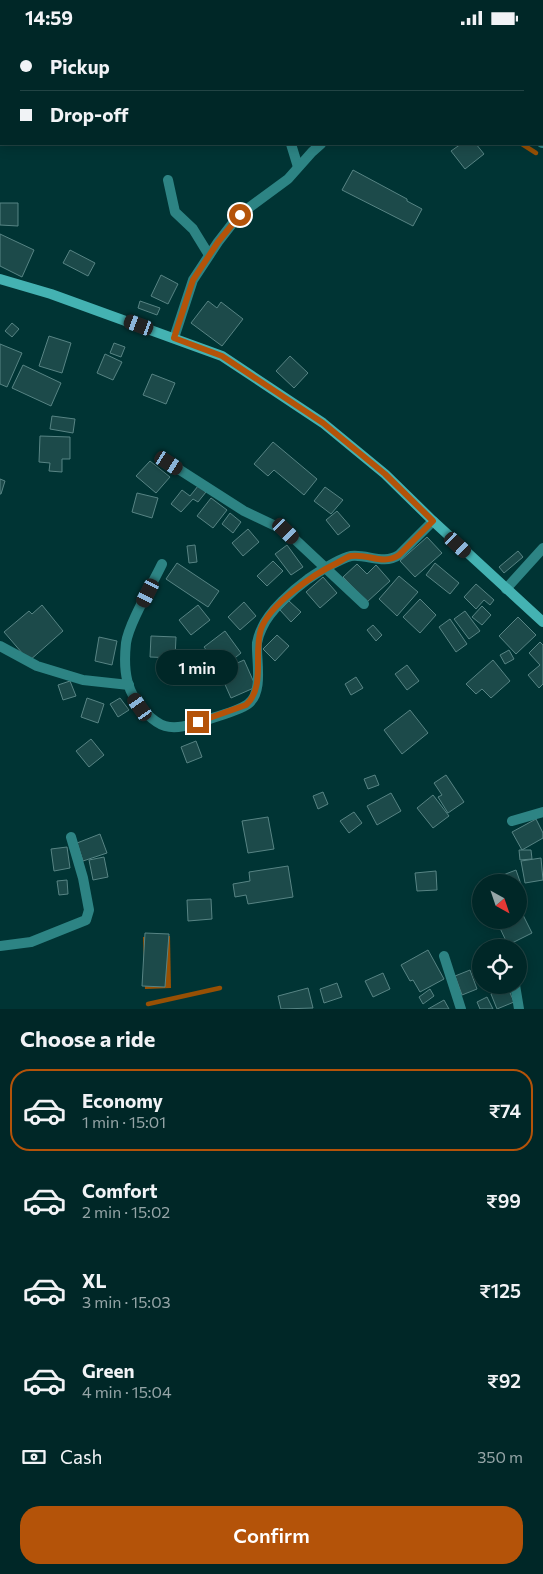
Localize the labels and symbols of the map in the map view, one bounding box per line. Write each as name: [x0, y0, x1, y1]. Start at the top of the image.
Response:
route start: [229, 204, 251, 226]
car: [122, 313, 155, 337]
car: [152, 449, 185, 477]
car: [269, 515, 302, 547]
car: [441, 529, 474, 561]
car: [134, 576, 161, 610]
callout: 1 min: [157, 649, 239, 685]
car: [125, 690, 154, 724]
route end: [187, 711, 209, 733]
north arrow: [472, 874, 528, 929]

